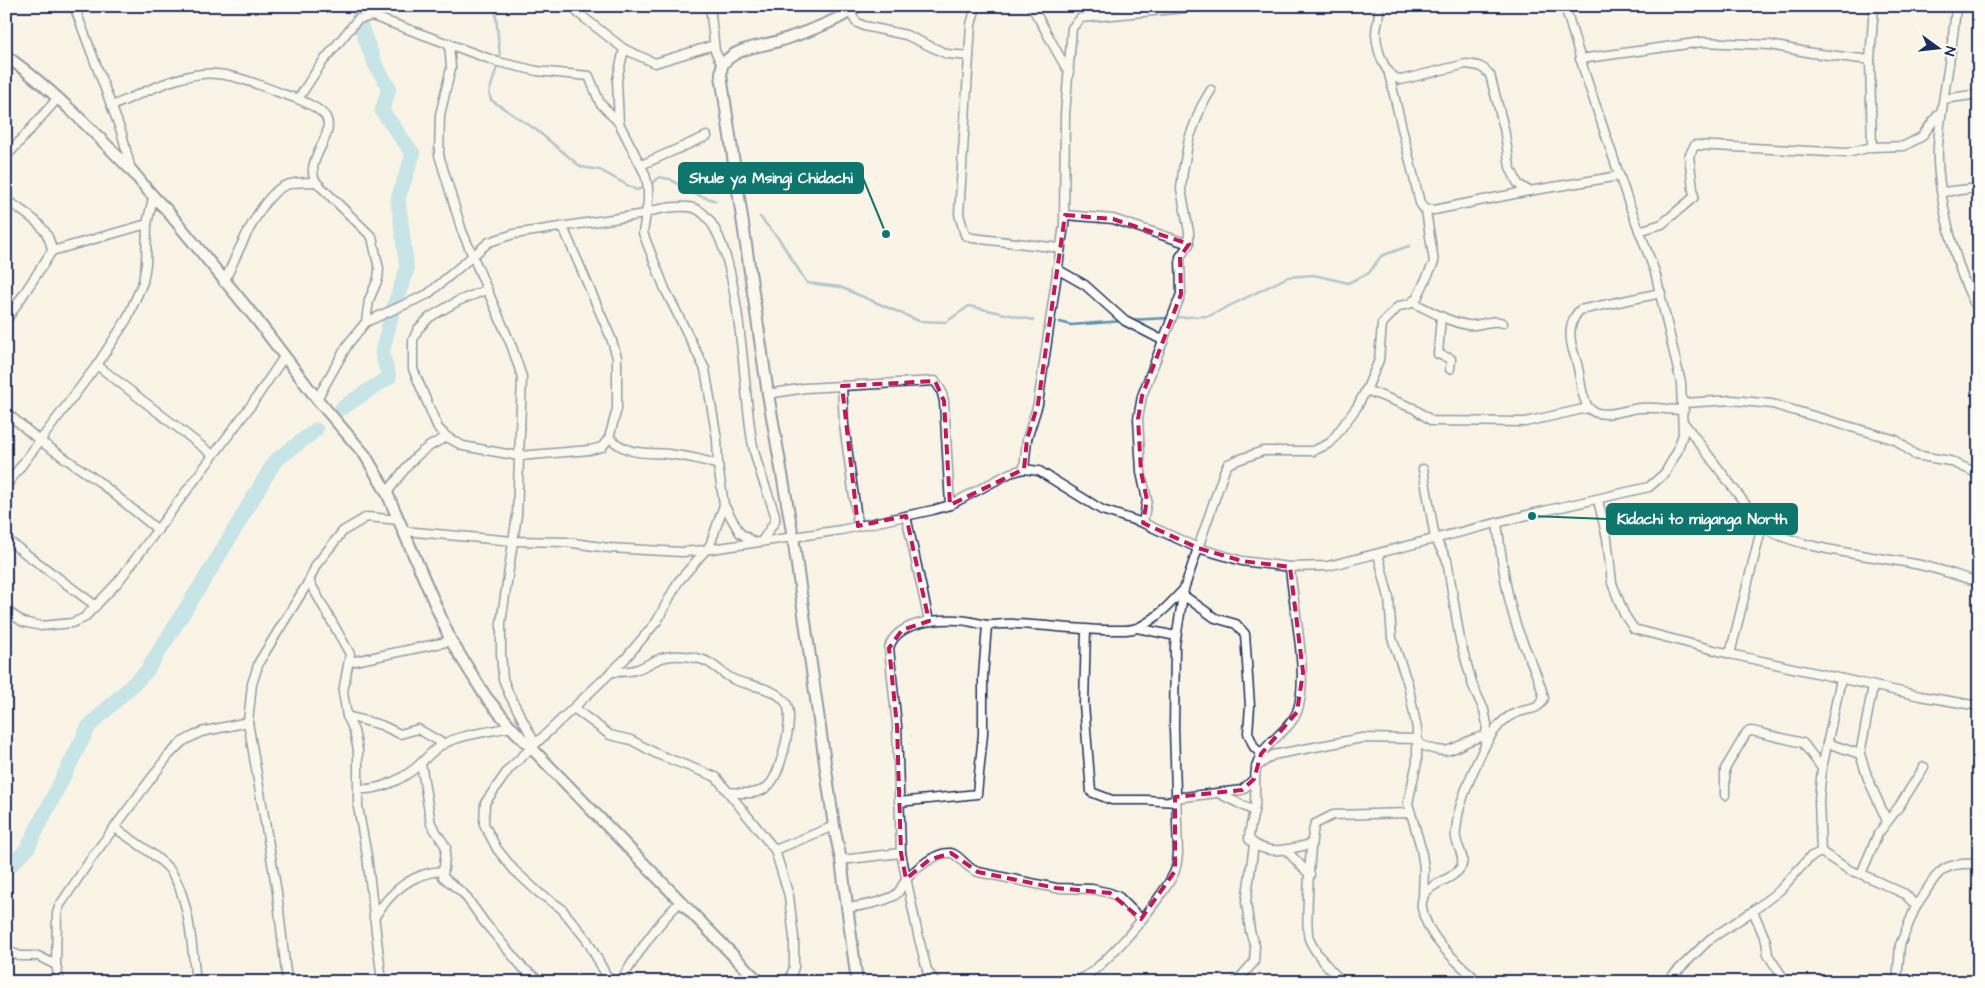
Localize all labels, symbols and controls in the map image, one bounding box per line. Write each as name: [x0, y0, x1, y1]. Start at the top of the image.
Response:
north arrow: [1912, 22, 1962, 72]
text: N: [1939, 44, 1960, 58]
callout: Shule ya Msingi Chidachi: [679, 163, 863, 193]
text: Shule ya Msingi Chidachi: [688, 168, 854, 191]
callout: Kidachi to miganga North: [1607, 504, 1797, 534]
text: Kidachi to miganga North: [1617, 509, 1788, 532]

